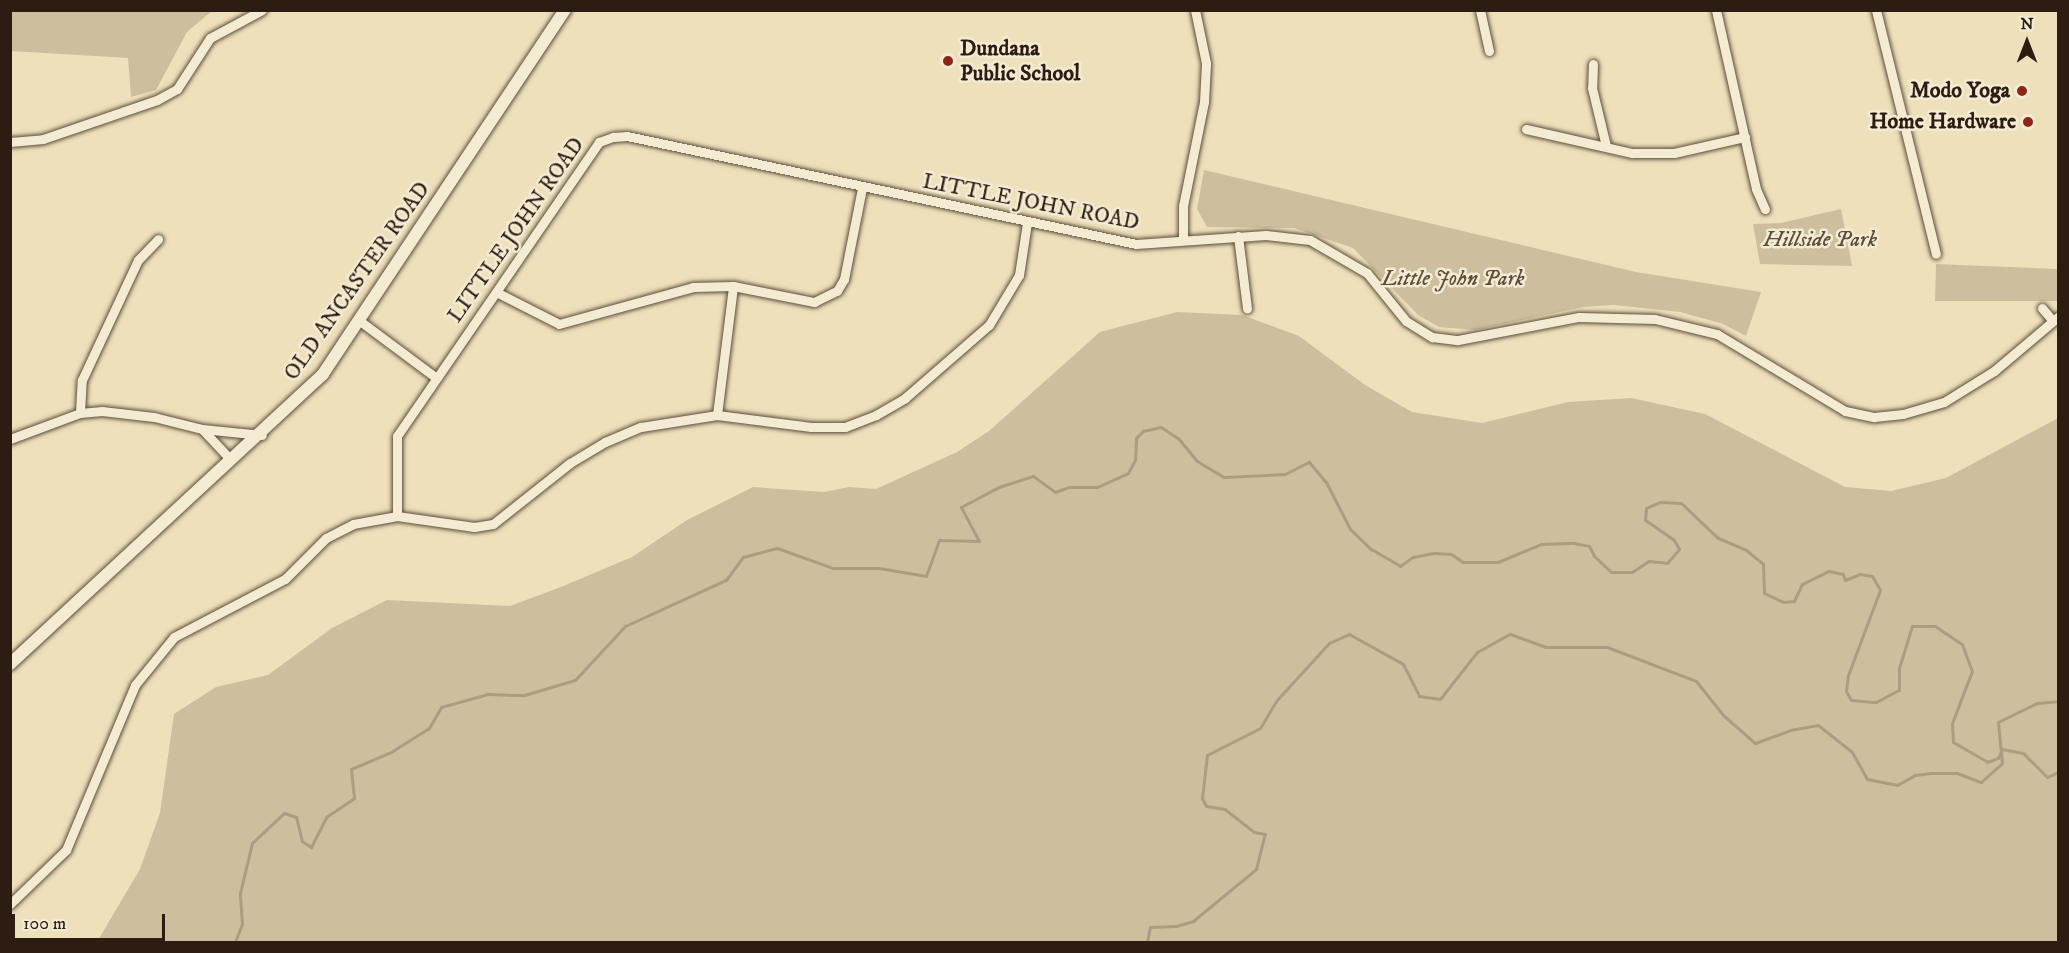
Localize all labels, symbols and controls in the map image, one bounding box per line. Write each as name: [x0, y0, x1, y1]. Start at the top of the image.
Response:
north arrow: [1997, 12, 2057, 72]
text: N: [2020, 14, 2034, 34]
place label: Dundana Public School: [960, 35, 1080, 86]
marker: Dundana Public School: [941, 54, 955, 68]
place label: Modo Yoga: [1910, 78, 2010, 104]
marker: Modo Yoga: [2015, 84, 2029, 98]
place label: Home Hardware: [1869, 109, 2016, 135]
marker: Home Hardware: [2021, 115, 2035, 129]
street label: LITTLE JOHN ROAD: [442, 132, 590, 328]
street label: LITTLE JOHN ROAD: [920, 168, 1142, 236]
street label: OLD ANCASTER ROAD: [278, 177, 436, 385]
park label: Hillside Park: [1763, 227, 1877, 253]
park label: Little John Park: [1381, 266, 1525, 292]
scale bar: [15, 902, 168, 940]
text: 100 m: [23, 913, 66, 935]

